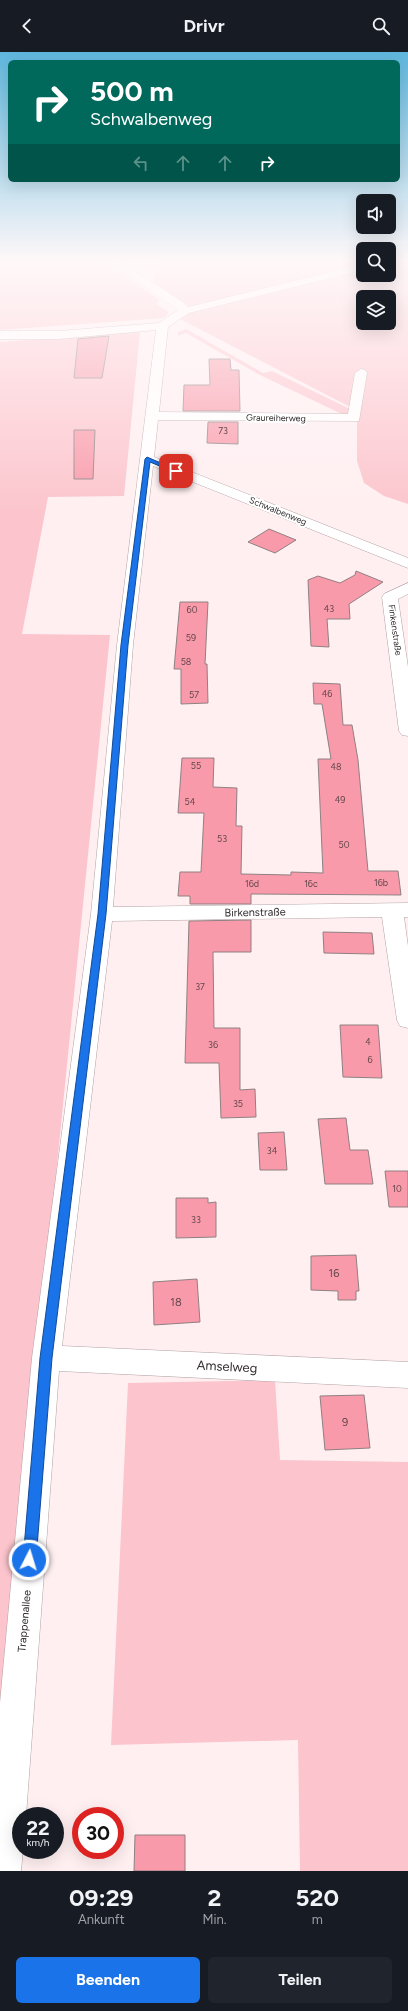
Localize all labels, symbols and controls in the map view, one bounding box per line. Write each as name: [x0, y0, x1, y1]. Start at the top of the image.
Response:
icon: back: [16, 15, 38, 37]
text: Drivr: [184, 15, 224, 37]
icon: search: [370, 15, 392, 37]
text: 500 m: [90, 74, 174, 108]
icon: right: [24, 76, 76, 128]
text: Schwalbenweg: [90, 108, 212, 130]
icon: left: [130, 152, 152, 174]
icon: ahead: [172, 152, 194, 174]
icon: ahead: [214, 152, 236, 174]
icon: right: [256, 152, 278, 174]
map controls: [356, 194, 396, 330]
button: sound: [356, 194, 396, 234]
button: search: [356, 242, 396, 282]
button: layers: [356, 290, 396, 330]
street label: Graureiherweg: [246, 411, 306, 424]
house number: 73: [218, 425, 228, 436]
pin: [159, 454, 193, 488]
icon: arrive: [165, 460, 187, 482]
street label: Schwalbenweg: [248, 494, 309, 527]
house number: 43: [324, 603, 334, 614]
house number: 60: [187, 604, 198, 615]
street label: Finkenstraße: [386, 604, 405, 656]
house number: 59: [186, 632, 196, 643]
house number: 58: [181, 656, 192, 667]
house number: 46: [322, 688, 332, 699]
house number: 57: [189, 689, 199, 700]
house number: 55: [191, 760, 201, 771]
house number: 48: [330, 761, 342, 772]
house number: 49: [335, 794, 345, 805]
house number: 54: [185, 796, 196, 807]
house number: 53: [217, 833, 227, 844]
house number: 50: [339, 839, 350, 850]
house number: 16b: [374, 877, 388, 888]
house number: 16d: [245, 878, 259, 889]
house number: 16c: [304, 878, 318, 889]
street label: Birkenstraße: [224, 905, 286, 920]
house number: 37: [195, 981, 205, 992]
house number: 4: [365, 1036, 371, 1047]
house number: 36: [208, 1039, 218, 1050]
house number: 6: [367, 1054, 373, 1065]
house number: 35: [233, 1098, 243, 1109]
house number: 34: [267, 1145, 278, 1156]
house number: 10: [392, 1183, 402, 1194]
house number: 33: [191, 1214, 201, 1225]
house number: 16: [329, 1267, 339, 1280]
house number: 18: [170, 1296, 182, 1309]
street label: Amselweg: [196, 1357, 258, 1376]
house number: 9: [342, 1416, 348, 1429]
position arrow: [8, 1539, 50, 1581]
street label: Trappenallee: [15, 1589, 34, 1653]
speed limit sign: 30: [72, 1807, 124, 1859]
text: 22: [26, 1816, 50, 1840]
text: km/h: [27, 1836, 49, 1849]
text: 09:29: [69, 1883, 134, 1912]
text: 2: [208, 1883, 221, 1912]
text: 520: [296, 1883, 339, 1912]
text: Ankunft: [78, 1912, 125, 1927]
text: Min.: [203, 1912, 227, 1927]
text: m: [312, 1912, 323, 1927]
button: Beenden: [16, 1957, 200, 2003]
button: Teilen: [208, 1957, 392, 2003]

